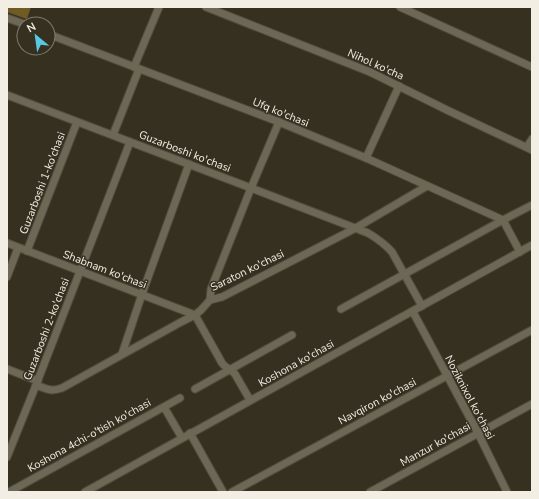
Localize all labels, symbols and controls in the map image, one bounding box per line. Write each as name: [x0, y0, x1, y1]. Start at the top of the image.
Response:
north arrow: [16, 16, 56, 56]
text: N: [24, 19, 39, 36]
street label: Nihol ko'cha: [345, 45, 407, 84]
street label: Ufq ko'chasi: [250, 94, 311, 131]
street label: Guzarboshi ko'chasi: [137, 127, 233, 176]
street label: Guzarboshi 1-ko'chasi: [16, 130, 69, 237]
street label: Saraton ko'chasi: [208, 246, 287, 295]
street label: Shabnam ko'chasi: [61, 247, 149, 292]
street label: Guzarboshi 2-ko'chasi: [20, 276, 73, 383]
street label: Koshona ko'chasi: [256, 336, 337, 390]
street label: Noziknixol ko'chasi: [441, 353, 498, 442]
street label: Navqiron ko'chasi: [336, 375, 419, 428]
street label: Koshona 4chi-o'tish ko'chasi: [25, 395, 154, 476]
street label: Manzur ko'chasi: [397, 419, 473, 470]

